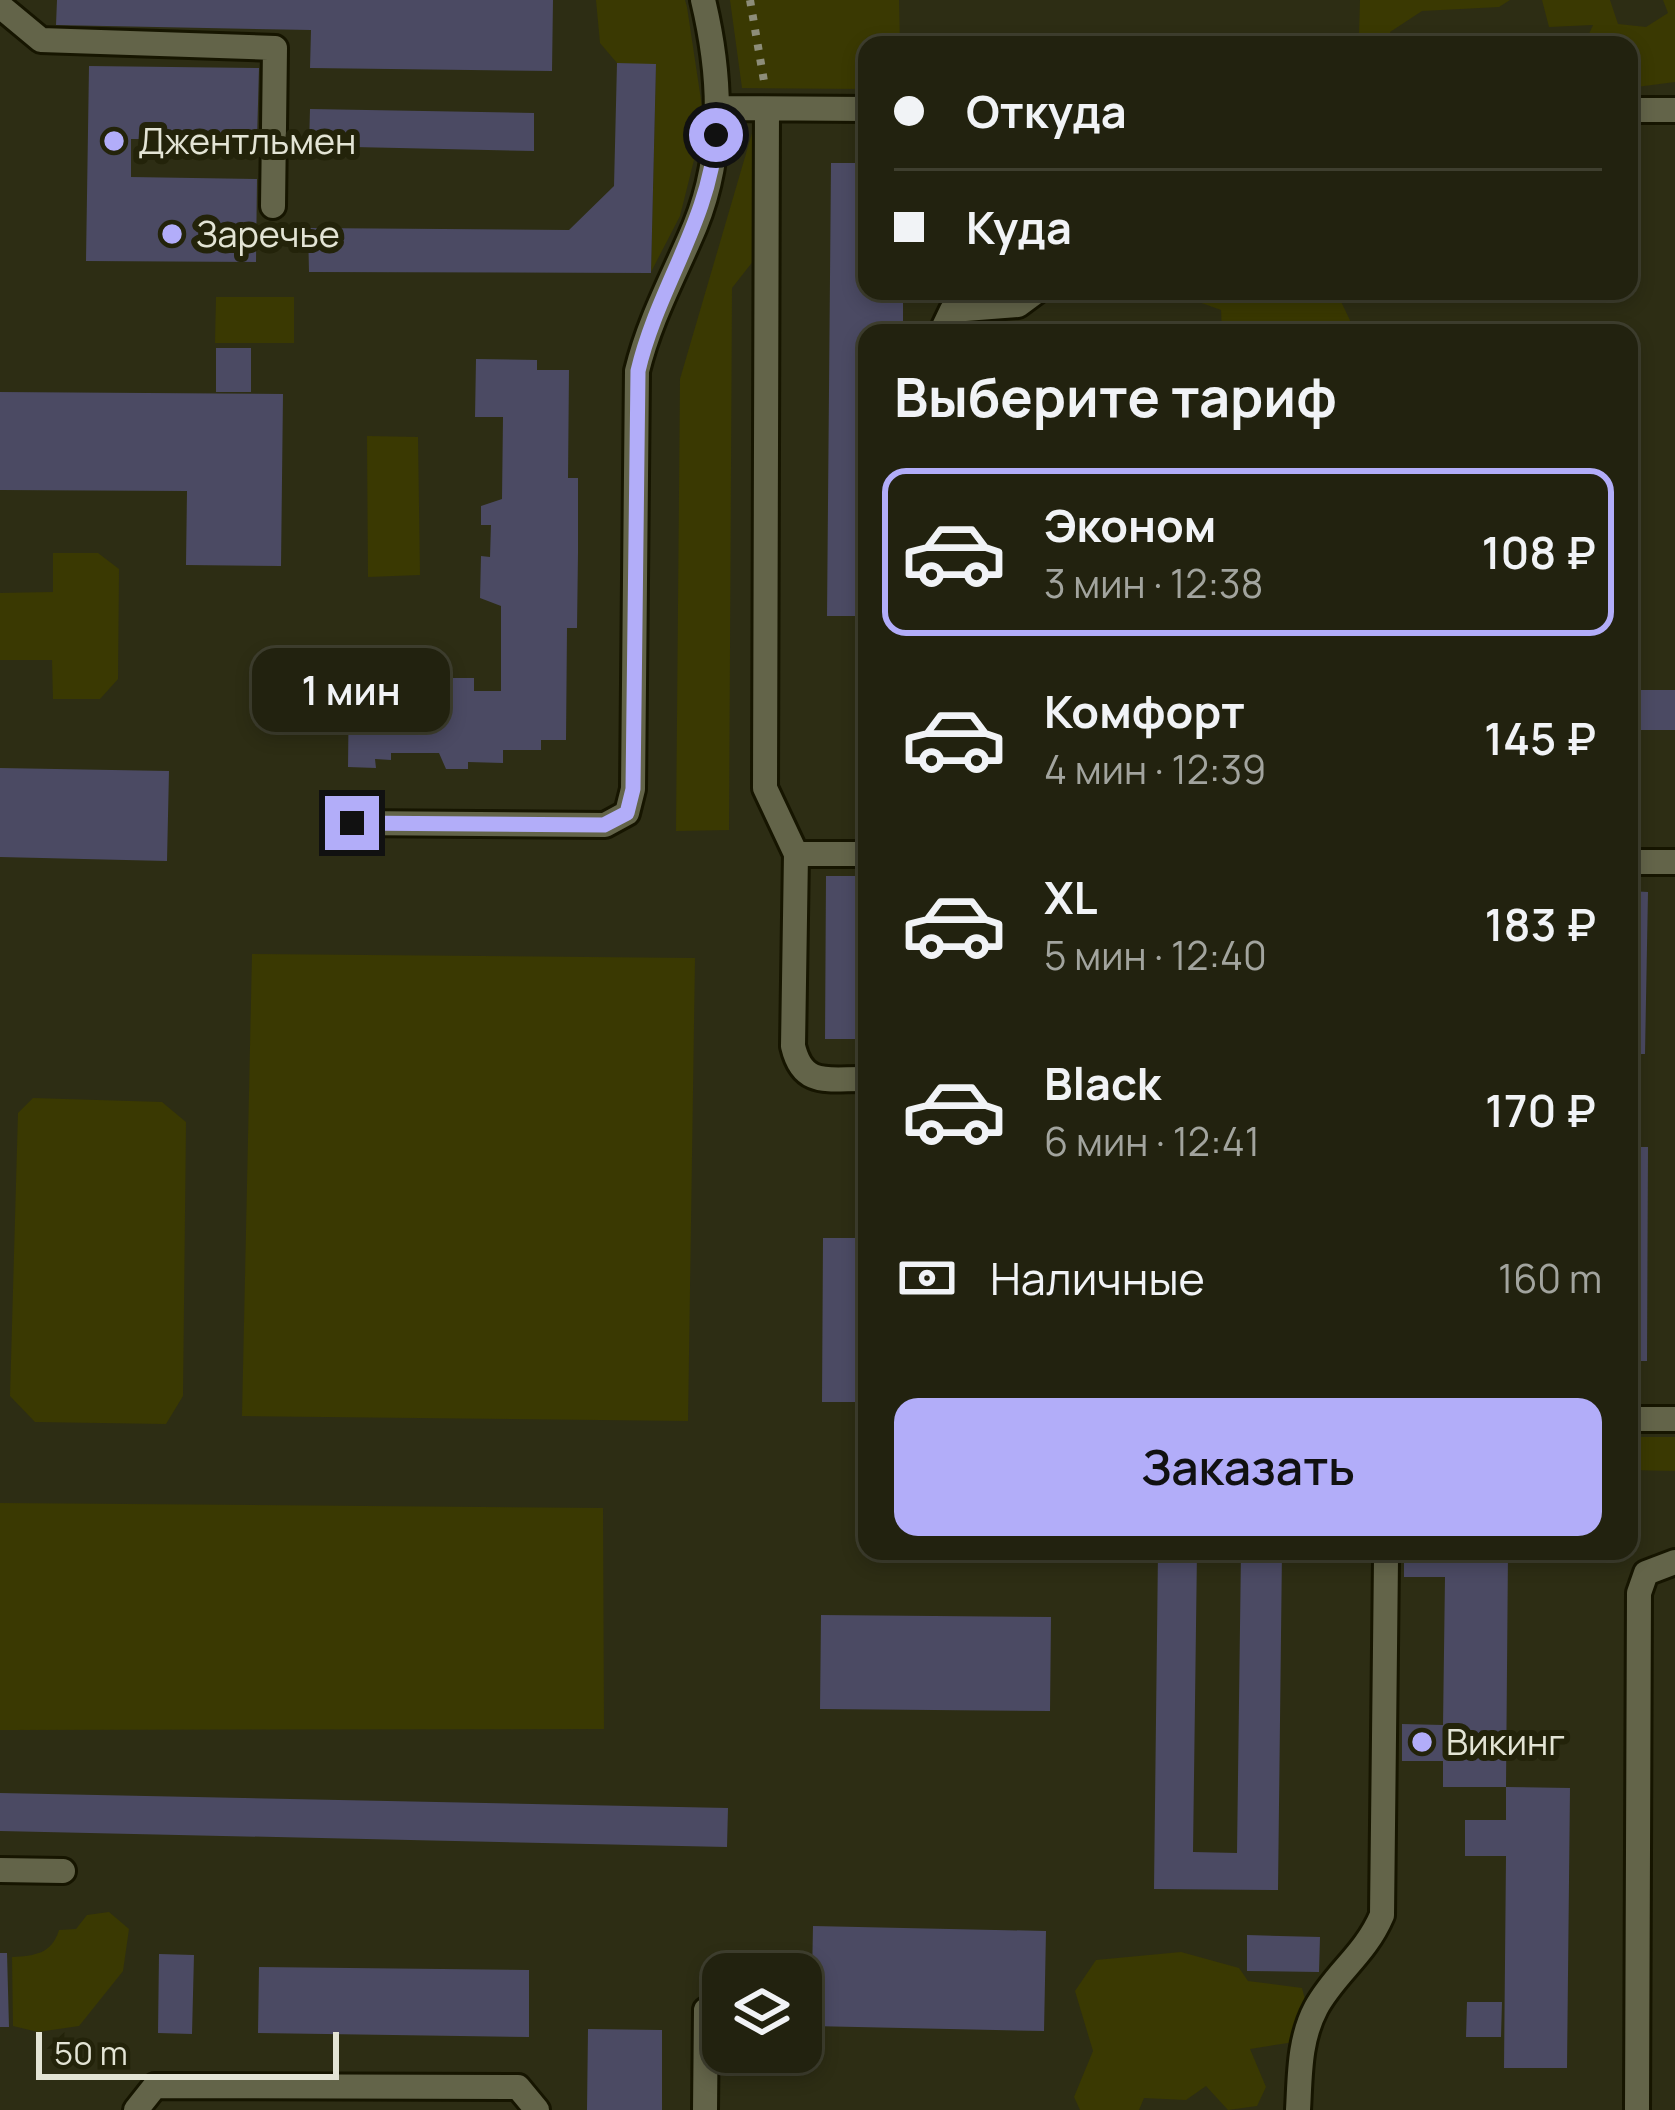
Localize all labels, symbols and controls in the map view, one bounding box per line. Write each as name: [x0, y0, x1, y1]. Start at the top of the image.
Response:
text: Откуда: [966, 80, 1127, 142]
route start: [689, 108, 743, 162]
place label: Джентльмен: [138, 116, 356, 165]
marker: Джентльмен: [101, 128, 127, 154]
text: Куда: [966, 196, 1072, 258]
place label: Заречье: [196, 209, 340, 258]
marker: Заречье: [159, 221, 185, 247]
text: Выберите тариф: [894, 359, 1337, 433]
text: Эконом: [1044, 494, 1216, 556]
icon: car: [900, 498, 1008, 606]
text: 108 ₽: [1481, 521, 1596, 583]
text: 3 мин · 12:38: [1044, 556, 1263, 610]
callout: 1 мин: [253, 649, 451, 733]
text: 1 мин: [301, 663, 401, 717]
text: Комфорт: [1044, 680, 1245, 742]
icon: car: [900, 684, 1008, 792]
text: 145 ₽: [1484, 707, 1596, 769]
text: 4 мин · 12:39: [1044, 742, 1266, 796]
route end: [325, 796, 379, 850]
text: XL: [1044, 866, 1098, 928]
icon: car: [900, 870, 1008, 978]
text: 183 ₽: [1485, 893, 1596, 955]
text: 5 мин · 12:40: [1044, 928, 1267, 982]
text: Black: [1044, 1052, 1161, 1114]
icon: car: [900, 1056, 1008, 1164]
text: 170 ₽: [1485, 1079, 1596, 1141]
text: 6 мин · 12:41: [1044, 1114, 1260, 1168]
icon: cash: [894, 1245, 960, 1311]
text: Наличные: [990, 1247, 1205, 1309]
text: 160 m: [1498, 1251, 1602, 1305]
button: Заказать: [894, 1398, 1602, 1536]
place label: Викинг: [1446, 1717, 1565, 1766]
marker: Викинг: [1409, 1729, 1435, 1755]
map controls: [702, 1953, 822, 2073]
button: layers: [702, 1953, 822, 2073]
scale bar: [36, 2026, 339, 2079]
text: 50 m: [54, 2030, 128, 2075]

